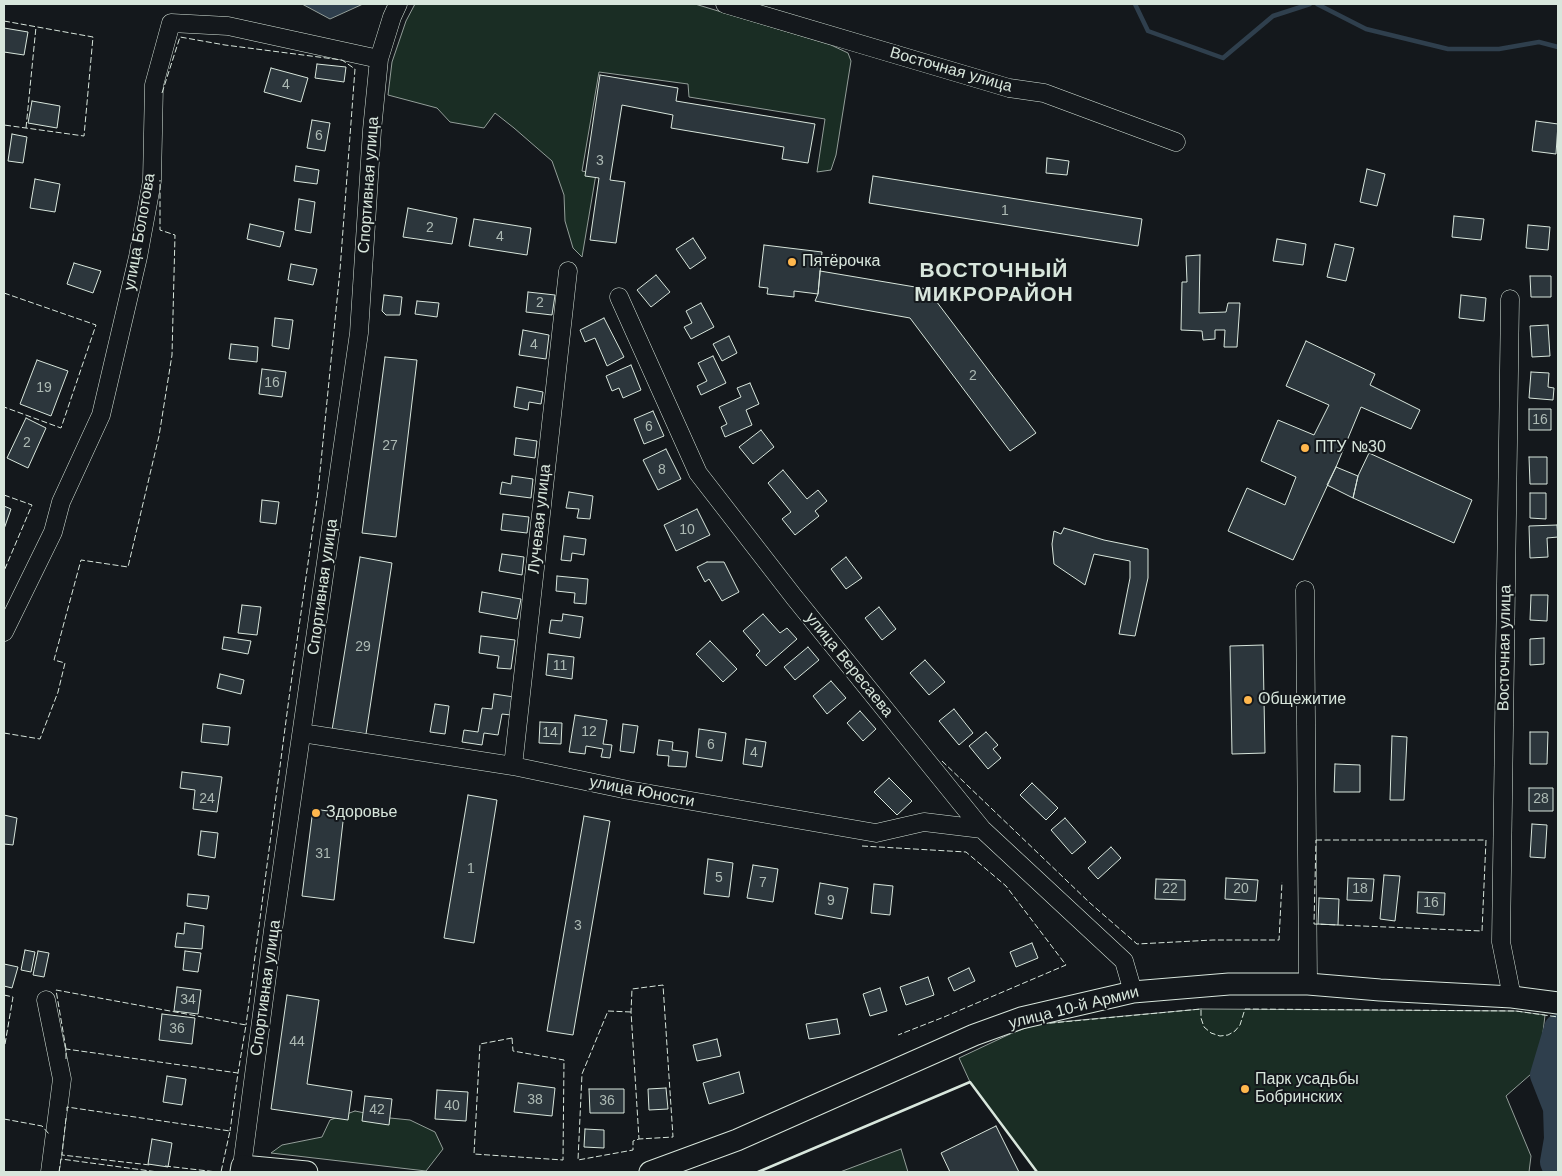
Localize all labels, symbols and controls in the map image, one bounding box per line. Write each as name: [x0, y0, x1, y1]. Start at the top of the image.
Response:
street label: Восточная улица: [888, 43, 1014, 97]
house number: 4: [282, 77, 290, 93]
street label: Спортивная улица: [355, 116, 383, 254]
house number: 6: [315, 128, 323, 144]
house number: 3: [596, 153, 604, 169]
street label: улица Болотова: [120, 172, 160, 292]
house number: 1: [1001, 203, 1009, 219]
house number: 2: [426, 220, 434, 236]
house number: 4: [496, 229, 504, 245]
place label: Пятёрочка: [802, 252, 880, 272]
marker: Пятёрочка: [786, 256, 798, 268]
district label: ВОСТОЧНЫЙ МИКРОРАЙОН: [913, 258, 1075, 308]
house number: 2: [536, 295, 544, 311]
house number: 4: [530, 337, 538, 353]
house number: 2: [969, 368, 977, 384]
house number: 16: [264, 375, 280, 391]
house number: 19: [36, 380, 52, 396]
house number: 16: [1532, 412, 1548, 428]
house number: 6: [645, 419, 653, 435]
house number: 2: [23, 435, 31, 451]
house number: 27: [382, 438, 398, 454]
place label: ПТУ №30: [1315, 438, 1386, 458]
marker: ПТУ №30: [1299, 442, 1311, 454]
house number: 8: [658, 462, 666, 478]
street label: Лучевая улица: [525, 463, 555, 575]
street label: Спортивная улица: [304, 518, 342, 656]
house number: 10: [679, 522, 695, 538]
street label: Восточная улица: [1494, 585, 1516, 711]
street label: улица Вересаева: [801, 609, 897, 721]
house number: 29: [355, 639, 371, 655]
house number: 11: [553, 658, 567, 674]
place label: Общежитие: [1258, 690, 1346, 710]
marker: Общежитие: [1242, 694, 1254, 706]
house number: 12: [581, 724, 597, 740]
house number: 14: [542, 725, 558, 741]
house number: 6: [707, 737, 715, 753]
house number: 4: [750, 745, 758, 761]
street label: улица Юности: [588, 772, 696, 812]
house number: 24: [199, 791, 215, 807]
house number: 28: [1533, 791, 1549, 807]
place label: Здоровье: [326, 803, 397, 823]
marker: Здоровье: [310, 807, 322, 819]
house number: 31: [315, 846, 331, 862]
house number: 1: [467, 861, 475, 877]
house number: 5: [715, 870, 723, 886]
house number: 7: [759, 875, 767, 891]
house number: 22: [1162, 881, 1178, 897]
house number: 20: [1233, 881, 1249, 897]
house number: 18: [1352, 881, 1368, 897]
house number: 9: [827, 893, 835, 909]
house number: 16: [1423, 895, 1439, 911]
house number: 3: [574, 918, 582, 934]
street label: Спортивная улица: [247, 919, 285, 1057]
street label: улица 10-й Армии: [1007, 983, 1141, 1033]
house number: 34: [180, 992, 196, 1008]
house number: 36: [169, 1021, 185, 1037]
house number: 44: [289, 1034, 305, 1050]
place label: Парк усадьбы Бобринских: [1255, 1070, 1359, 1108]
marker: Парк усадьбы Бобринских: [1239, 1083, 1251, 1095]
house number: 38: [527, 1092, 543, 1108]
house number: 36: [599, 1093, 615, 1109]
house number: 40: [444, 1098, 460, 1114]
house number: 42: [369, 1102, 385, 1118]

